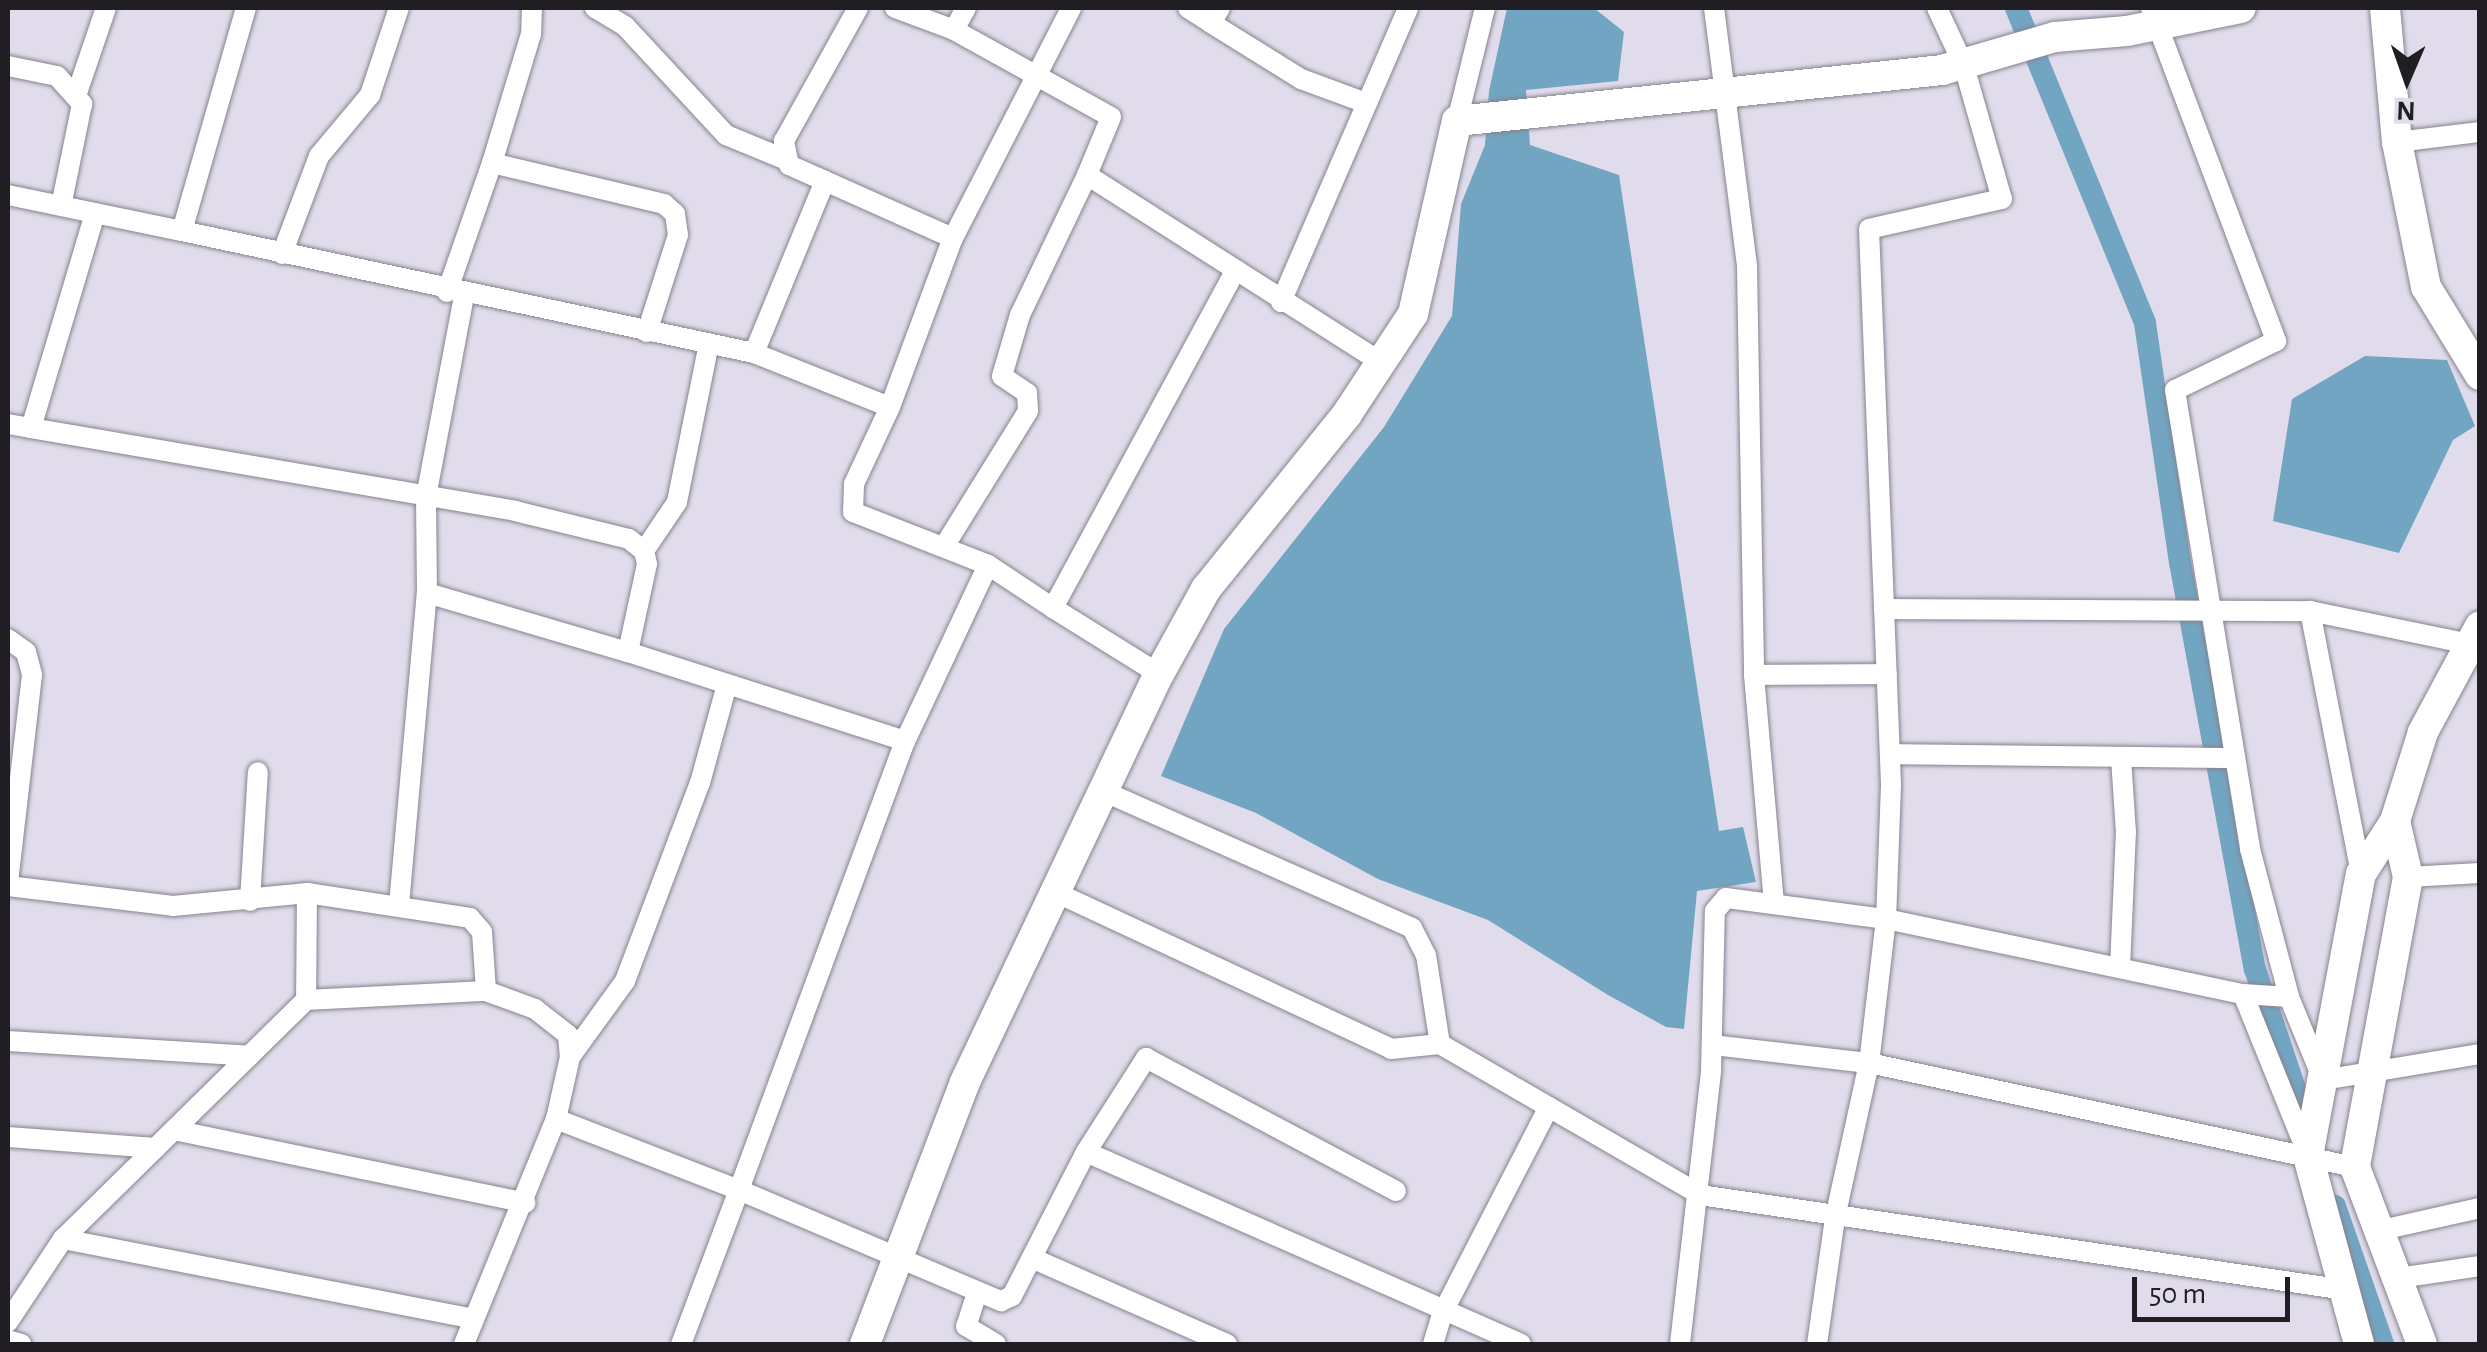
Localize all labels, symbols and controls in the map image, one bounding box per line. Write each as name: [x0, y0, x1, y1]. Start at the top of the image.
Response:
north arrow: [2357, 30, 2457, 130]
text: N: [2396, 96, 2416, 124]
scale bar: [2137, 1257, 2294, 1319]
text: 50 m: [2149, 1279, 2206, 1309]

